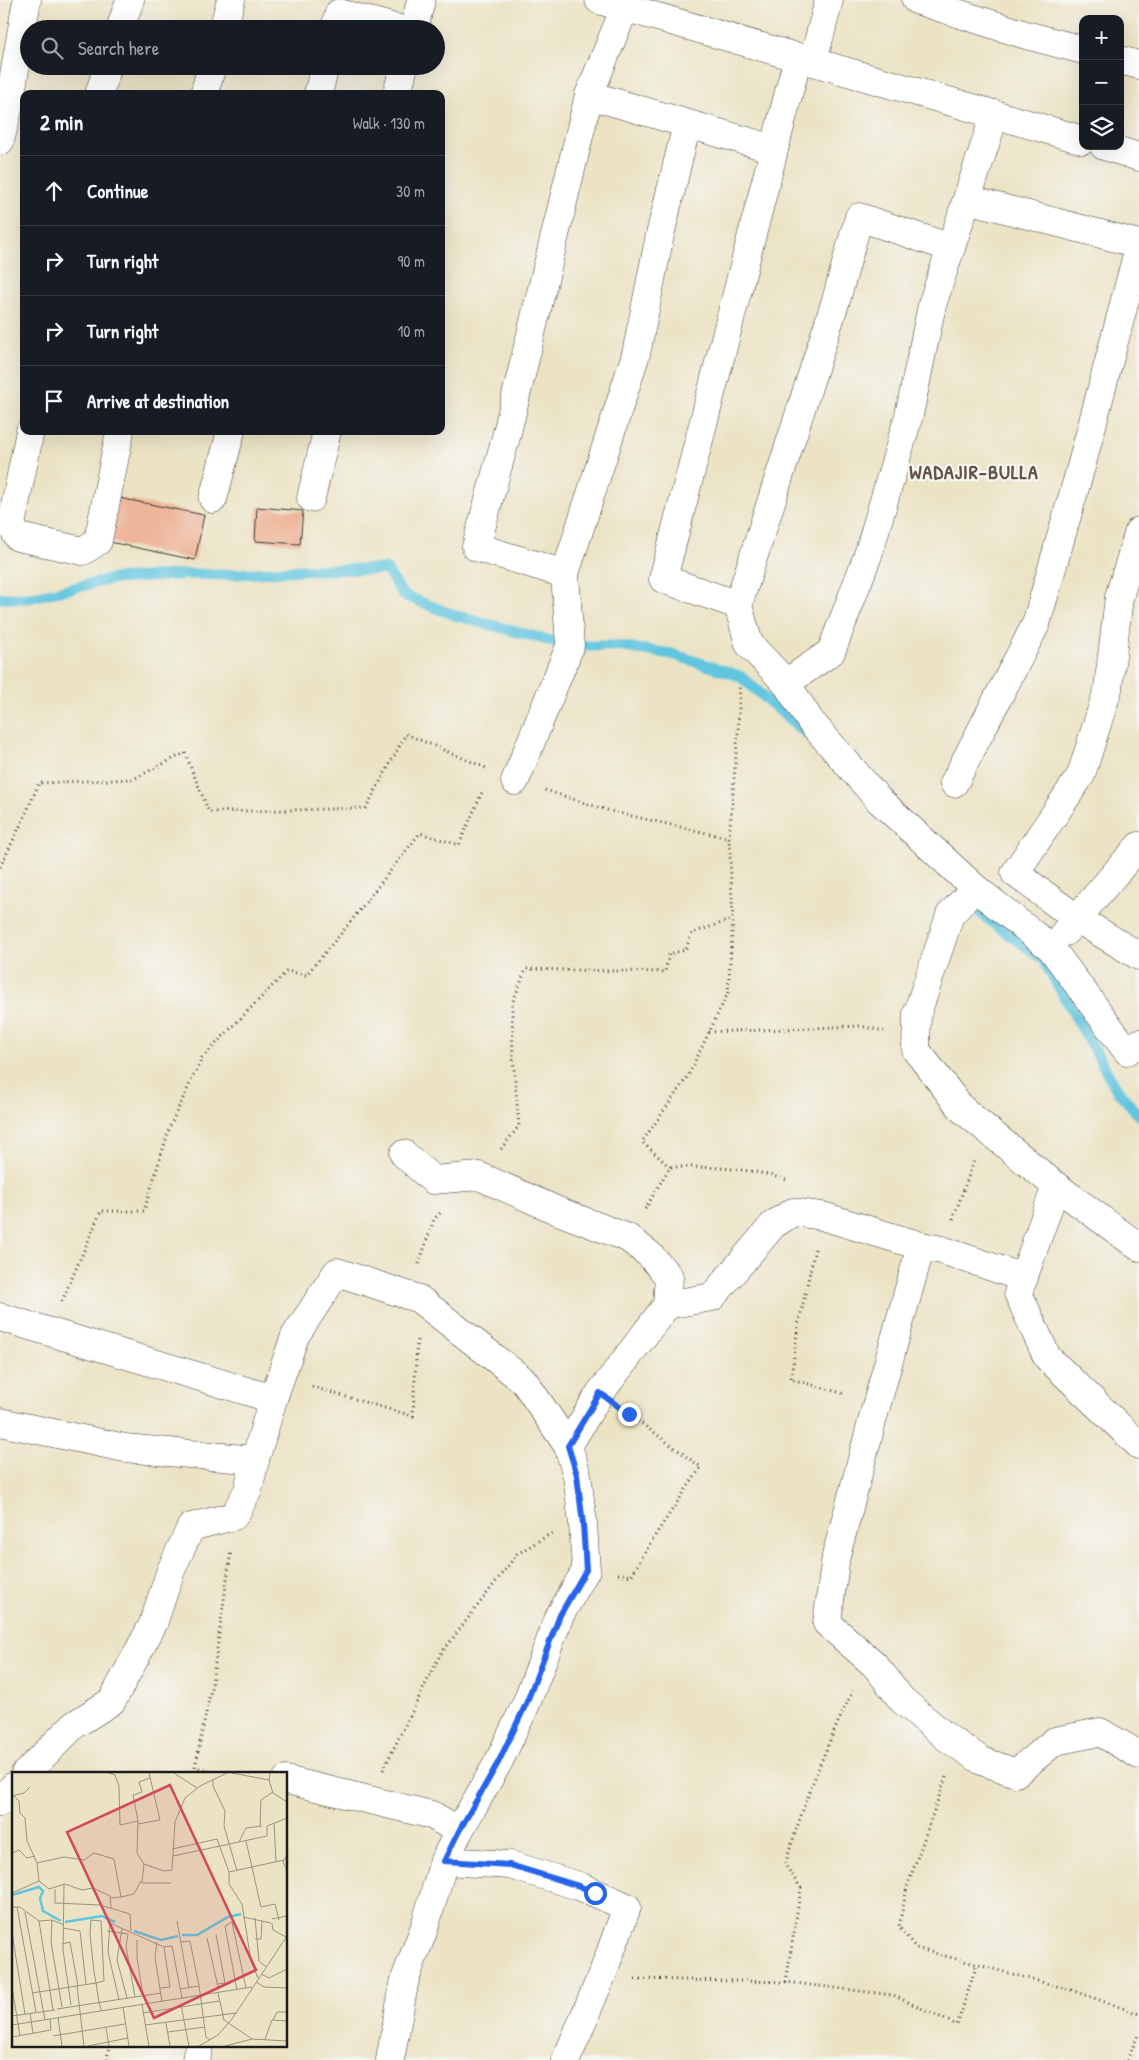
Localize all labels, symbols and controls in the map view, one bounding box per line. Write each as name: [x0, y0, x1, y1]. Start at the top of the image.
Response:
map controls: [1079, 15, 1124, 150]
button: +: [1079, 15, 1124, 60]
search box: [20, 20, 445, 75]
icon: search: [38, 34, 66, 62]
text: Search here: [78, 35, 159, 61]
button: −: [1079, 60, 1124, 105]
button: layers: [1079, 105, 1124, 150]
text: 2 min: [40, 108, 83, 137]
text: Walk · 130 m: [353, 112, 425, 134]
icon: ahead: [40, 177, 68, 205]
text: Continue: [87, 178, 148, 204]
text: 30 m: [396, 180, 425, 202]
icon: right: [40, 247, 68, 275]
text: Turn right: [87, 248, 158, 274]
text: 90 m: [397, 250, 425, 272]
icon: right: [40, 317, 68, 345]
text: Turn right: [87, 318, 158, 344]
text: 10 m: [397, 320, 425, 342]
icon: arrive: [40, 387, 68, 415]
text: Arrive at destination: [87, 388, 229, 414]
district label: WADAJIR-BULLA: [909, 458, 1039, 485]
route end: [618, 1403, 641, 1426]
inset map: [12, 1772, 288, 2048]
route start: [584, 1882, 607, 1905]

